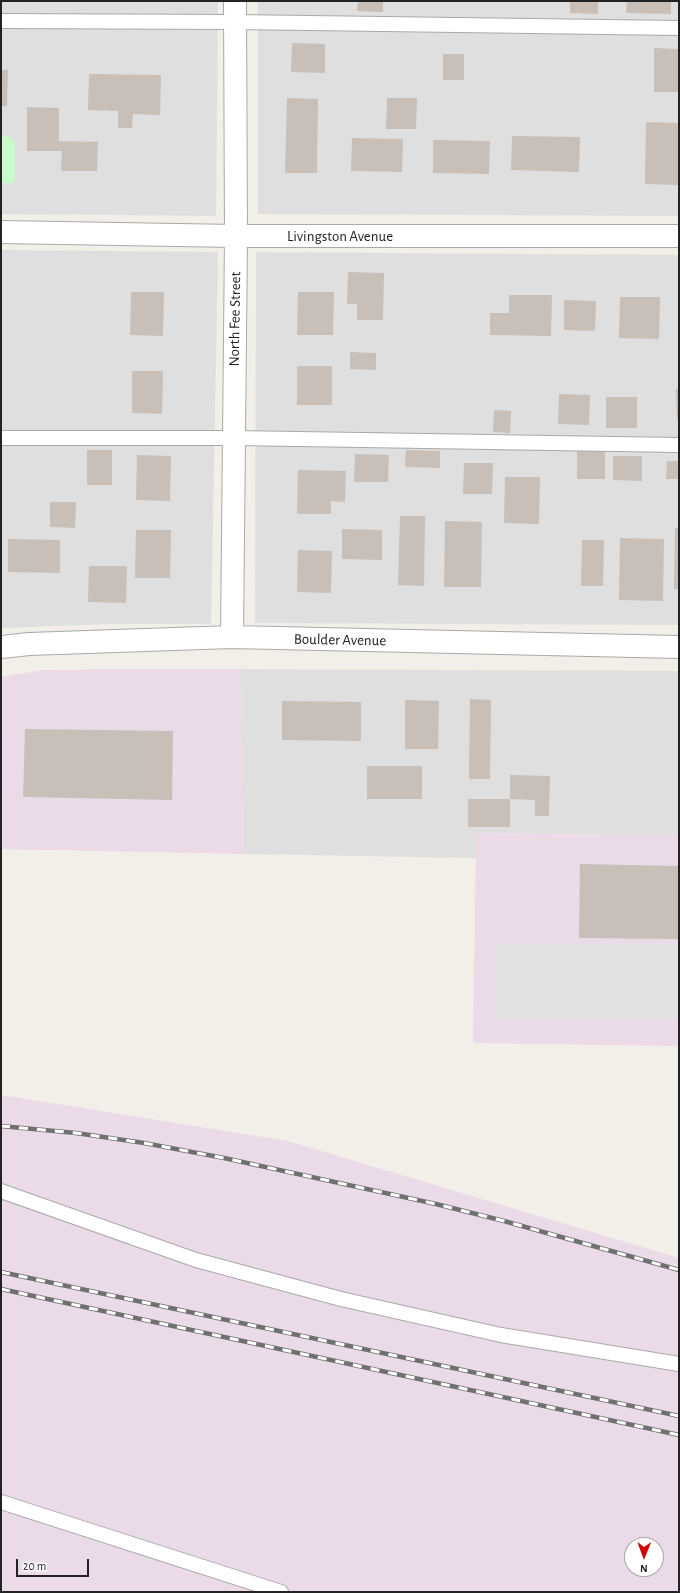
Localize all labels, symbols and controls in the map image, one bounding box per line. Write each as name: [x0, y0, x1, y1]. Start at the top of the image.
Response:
street label: Livingston Avenue: [287, 227, 393, 245]
street label: North Fee Street: [225, 272, 245, 366]
street label: Boulder Avenue: [294, 630, 386, 650]
north arrow: [624, 1537, 664, 1577]
scale bar: [18, 1551, 91, 1577]
text: 20 m: [23, 1560, 46, 1572]
text: N: [640, 1563, 648, 1574]

